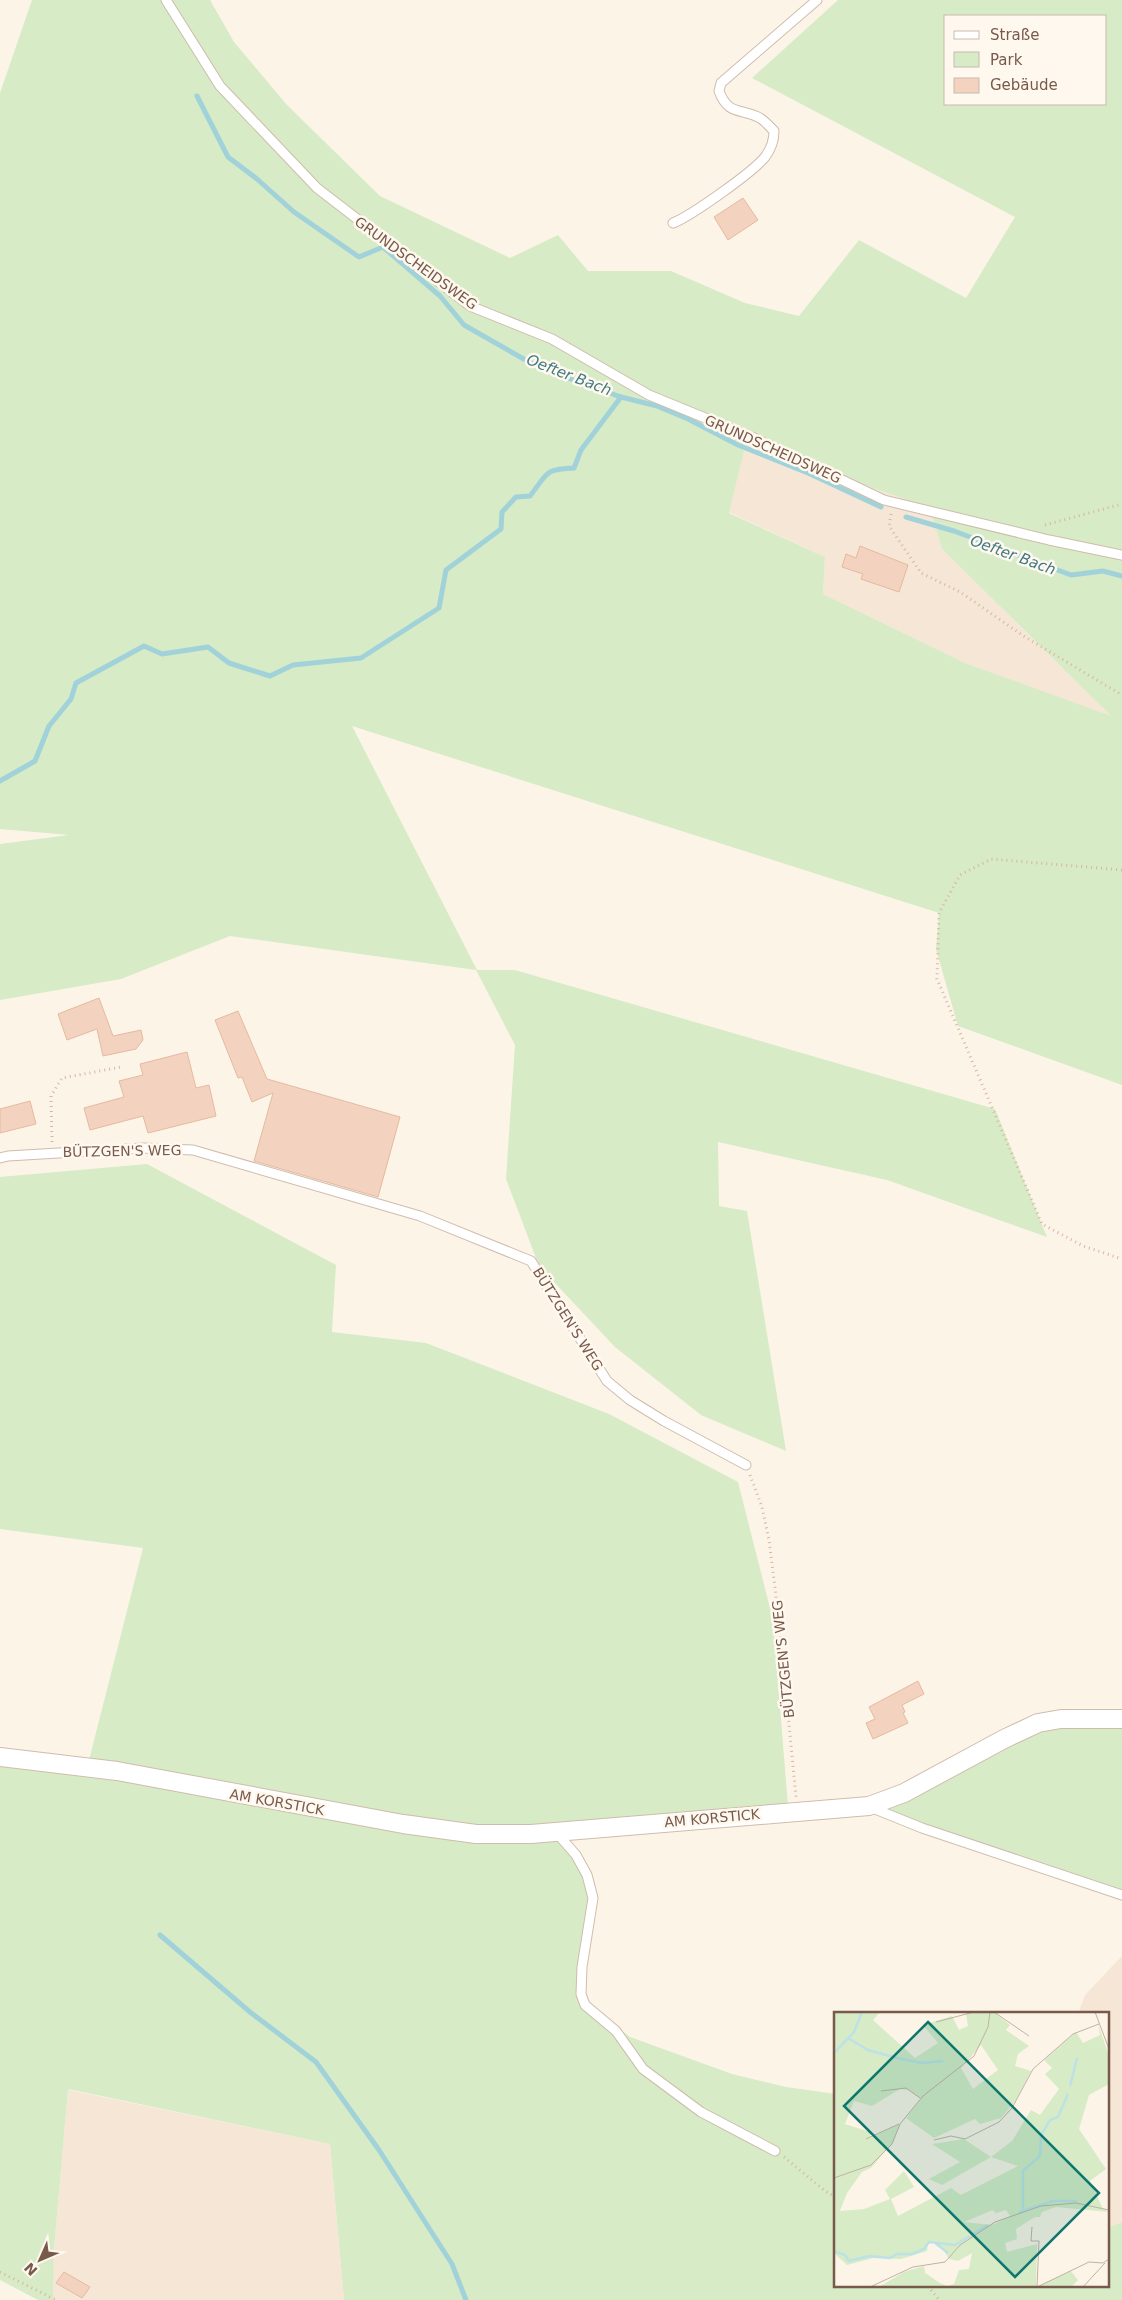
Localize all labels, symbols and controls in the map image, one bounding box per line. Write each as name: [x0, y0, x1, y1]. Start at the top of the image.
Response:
legend: [944, 15, 1107, 105]
text: Straße: [990, 26, 1039, 44]
text: Park: [990, 51, 1023, 69]
text: Gebäude: [990, 76, 1058, 94]
street label: GRUNDSCHEIDSWEG: [352, 213, 480, 313]
water label: Oefter Bach: [524, 351, 614, 399]
street label: GRUNDSCHEIDSWEG: [702, 412, 844, 486]
water label: Oefter Bach: [968, 531, 1058, 579]
street label: BÜTZGEN'S WEG: [62, 1141, 182, 1160]
street label: BÜTZGEN'S WEG: [530, 1264, 607, 1374]
street label: BÜTZGEN'S WEG: [768, 1599, 797, 1719]
street label: AM KORSTICK: [228, 1786, 326, 1818]
street label: AM KORSTICK: [664, 1806, 761, 1830]
inset map: [834, 2012, 1110, 2288]
north arrow: [15, 2235, 65, 2285]
text: N: [21, 2259, 41, 2279]

